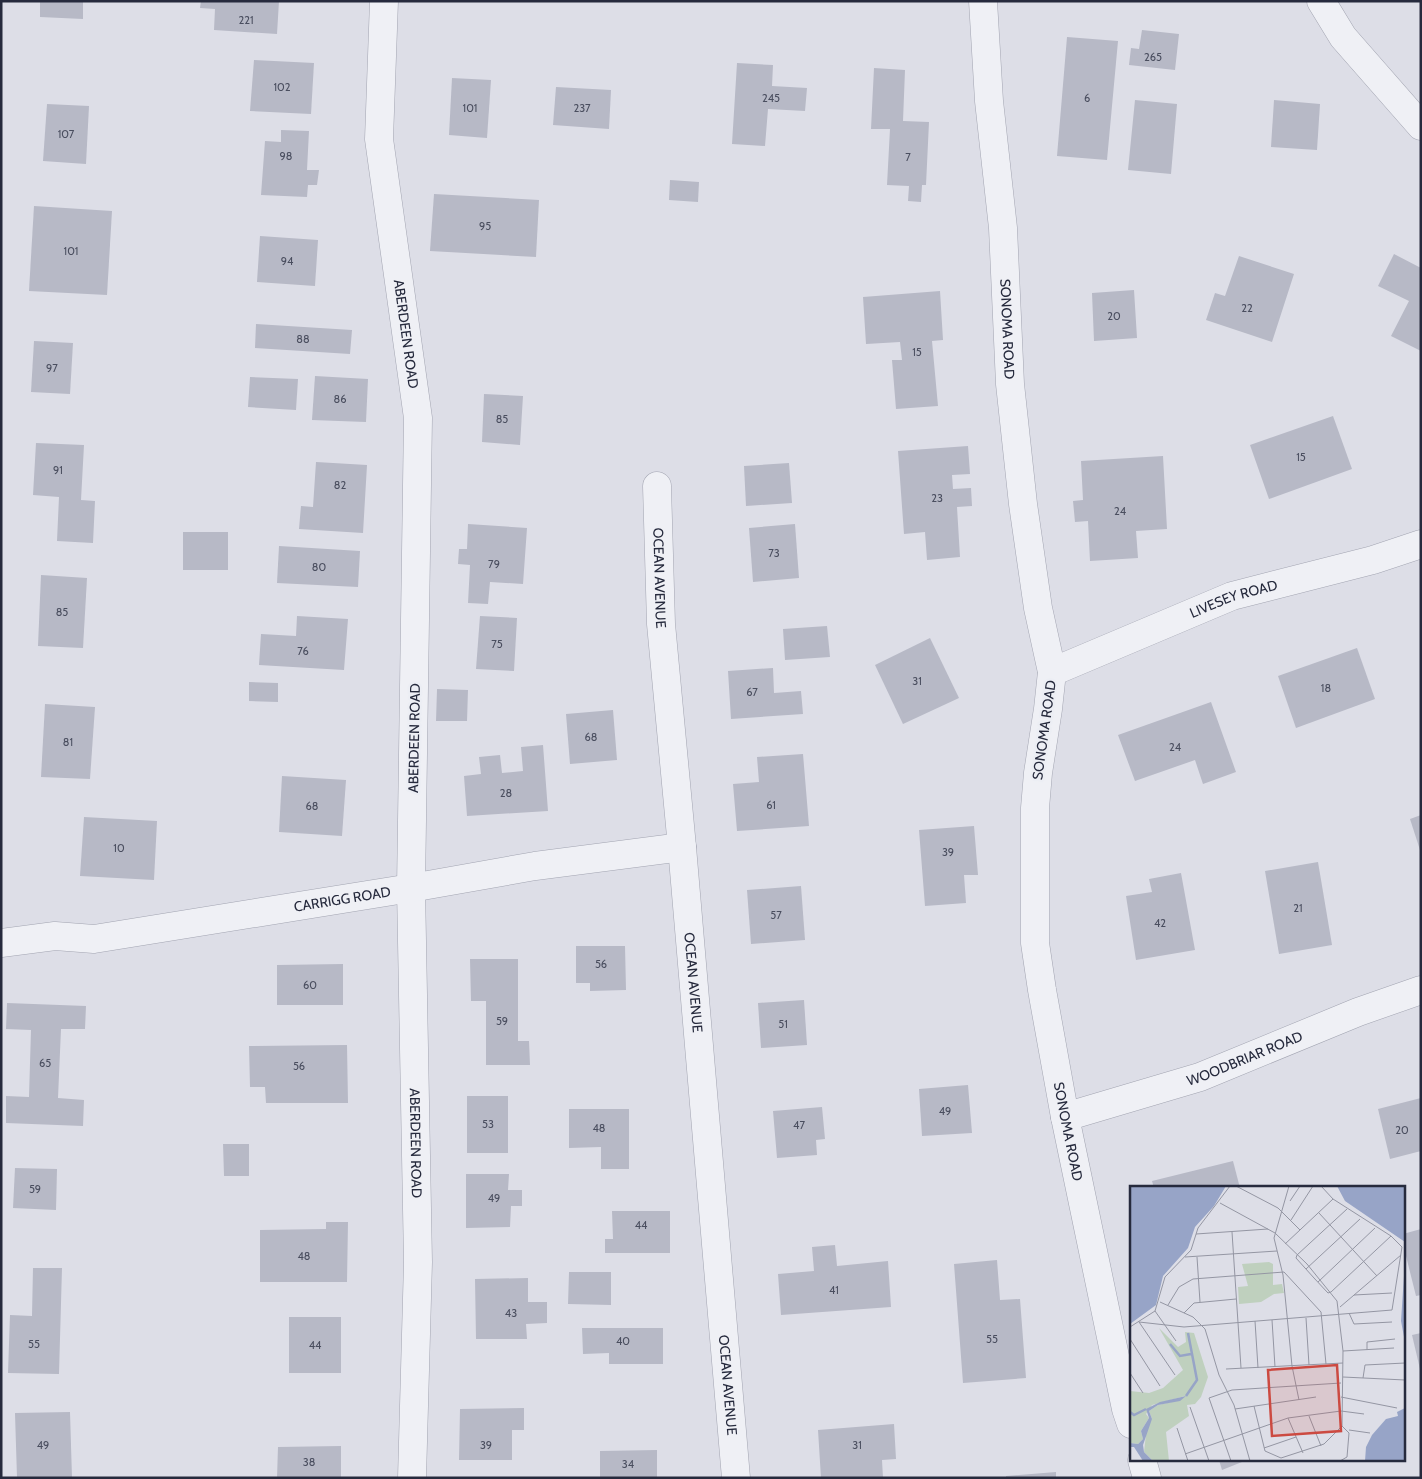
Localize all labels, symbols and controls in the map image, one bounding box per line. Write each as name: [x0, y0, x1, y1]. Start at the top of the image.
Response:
house number: 221: [238, 13, 254, 27]
house number: 265: [1144, 50, 1162, 64]
house number: 102: [273, 80, 291, 94]
house number: 245: [762, 91, 780, 105]
house number: 6: [1084, 91, 1090, 105]
house number: 101: [463, 101, 477, 115]
house number: 237: [573, 101, 591, 115]
house number: 107: [58, 127, 75, 141]
house number: 98: [280, 149, 292, 163]
house number: 7: [905, 150, 911, 164]
house number: 95: [479, 219, 491, 233]
house number: 101: [64, 244, 78, 258]
house number: 94: [281, 254, 294, 268]
street label: ABERDEEN ROAD: [390, 278, 423, 390]
street label: SONOMA ROAD: [996, 278, 1019, 380]
house number: 22: [1241, 301, 1253, 315]
house number: 20: [1107, 309, 1121, 323]
house number: 88: [296, 332, 310, 346]
house number: 15: [912, 345, 922, 359]
house number: 97: [46, 361, 58, 375]
house number: 86: [334, 392, 346, 406]
house number: 85: [496, 412, 508, 426]
house number: 15: [1296, 450, 1306, 464]
house number: 91: [53, 463, 63, 477]
house number: 82: [334, 478, 346, 492]
house number: 23: [931, 491, 943, 505]
house number: 24: [1114, 504, 1127, 518]
street label: OCEAN AVENUE: [649, 527, 670, 629]
house number: 73: [768, 546, 780, 560]
house number: 79: [488, 557, 500, 571]
house number: 80: [312, 560, 326, 574]
street label: LIVESEY ROAD: [1187, 576, 1279, 622]
house number: 85: [56, 605, 68, 619]
house number: 75: [491, 637, 503, 651]
house number: 76: [297, 644, 309, 658]
house number: 31: [912, 674, 922, 688]
street label: SONOMA ROAD: [1028, 679, 1060, 781]
house number: 18: [1321, 681, 1331, 695]
street label: ABERDEEN ROAD: [404, 683, 424, 793]
house number: 67: [746, 685, 758, 699]
house number: 68: [585, 730, 597, 744]
house number: 81: [63, 735, 73, 749]
house number: 24: [1169, 740, 1182, 754]
house number: 28: [500, 786, 512, 800]
house number: 61: [766, 798, 776, 812]
house number: 68: [306, 799, 318, 813]
house number: 10: [113, 841, 125, 855]
house number: 39: [942, 845, 954, 859]
street label: CARRIGG ROAD: [293, 882, 392, 916]
house number: 21: [1293, 901, 1303, 915]
house number: 57: [770, 908, 782, 922]
house number: 42: [1154, 916, 1166, 930]
street label: OCEAN AVENUE: [680, 931, 707, 1034]
house number: 56: [595, 957, 607, 971]
house number: 60: [303, 978, 317, 992]
house number: 59: [496, 1014, 508, 1028]
house number: 51: [778, 1017, 788, 1031]
street label: WOODBRIAR ROAD: [1184, 1027, 1305, 1089]
house number: 65: [39, 1056, 51, 1070]
house number: 56: [293, 1059, 305, 1073]
street label: SONOMA ROAD: [1050, 1081, 1087, 1183]
street label: ABERDEEN ROAD: [406, 1088, 426, 1198]
house number: 49: [939, 1104, 951, 1118]
house number: 53: [482, 1117, 494, 1131]
house number: 47: [793, 1118, 805, 1132]
house number: 48: [592, 1121, 606, 1135]
house number: 20: [1395, 1123, 1409, 1137]
house number: 59: [29, 1182, 41, 1196]
inset map: [1130, 1186, 1404, 1462]
house number: 49: [488, 1191, 500, 1205]
house number: 44: [635, 1218, 648, 1232]
house number: 48: [297, 1249, 311, 1263]
house number: 41: [829, 1283, 839, 1297]
house number: 43: [505, 1306, 517, 1320]
house number: 55: [986, 1332, 998, 1346]
house number: 40: [616, 1334, 630, 1348]
street label: OCEAN AVENUE: [715, 1334, 741, 1436]
house number: 55: [28, 1337, 40, 1351]
house number: 44: [309, 1338, 322, 1352]
house number: 49: [37, 1438, 49, 1452]
house number: 39: [480, 1438, 492, 1452]
house number: 31: [852, 1438, 862, 1452]
house number: 38: [303, 1455, 315, 1469]
house number: 34: [622, 1457, 635, 1471]

